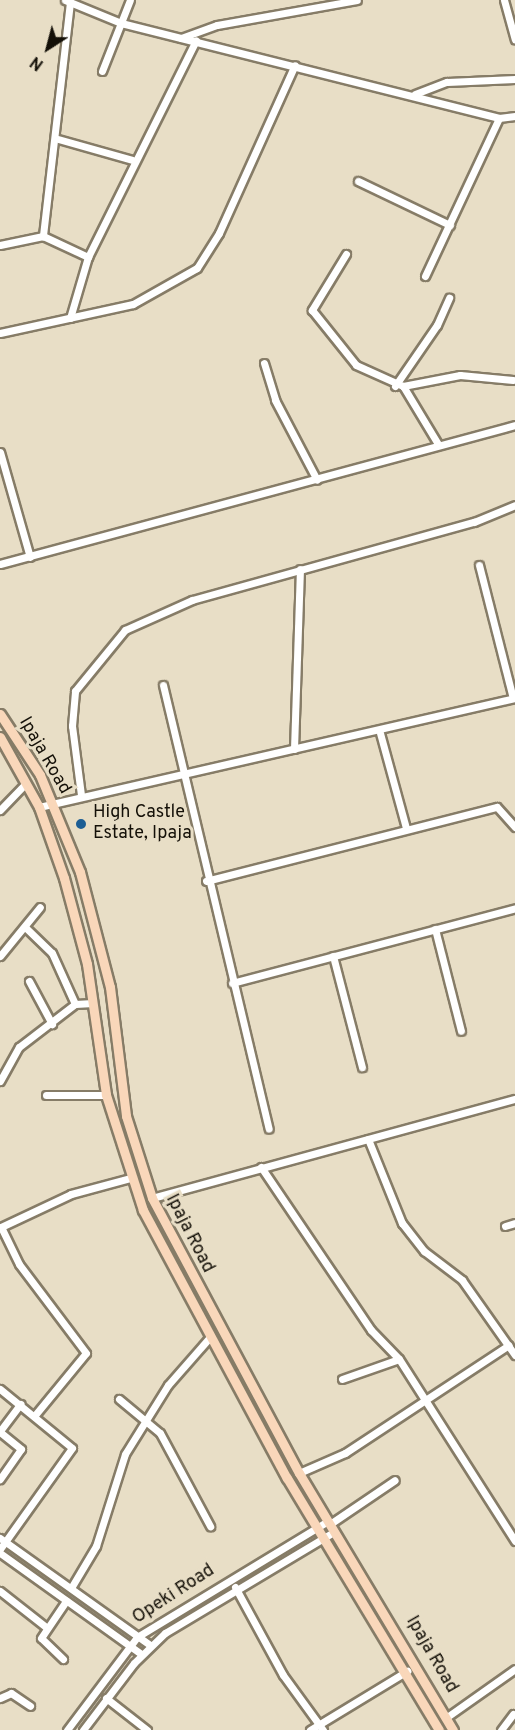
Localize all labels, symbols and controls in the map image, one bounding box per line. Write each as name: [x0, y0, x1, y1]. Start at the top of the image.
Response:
north arrow: [18, 18, 78, 78]
text: N: [27, 51, 48, 74]
street label: Ipaja Road: [13, 714, 75, 798]
place label: High Castle Estate, Ipaja: [93, 803, 192, 846]
marker: High Castle Estate, Ipaja: [74, 817, 88, 831]
street label: Ipaja Road: [160, 1191, 218, 1277]
street label: Opeki Road: [129, 1561, 219, 1629]
street label: Ipaja Road: [400, 1613, 462, 1697]

